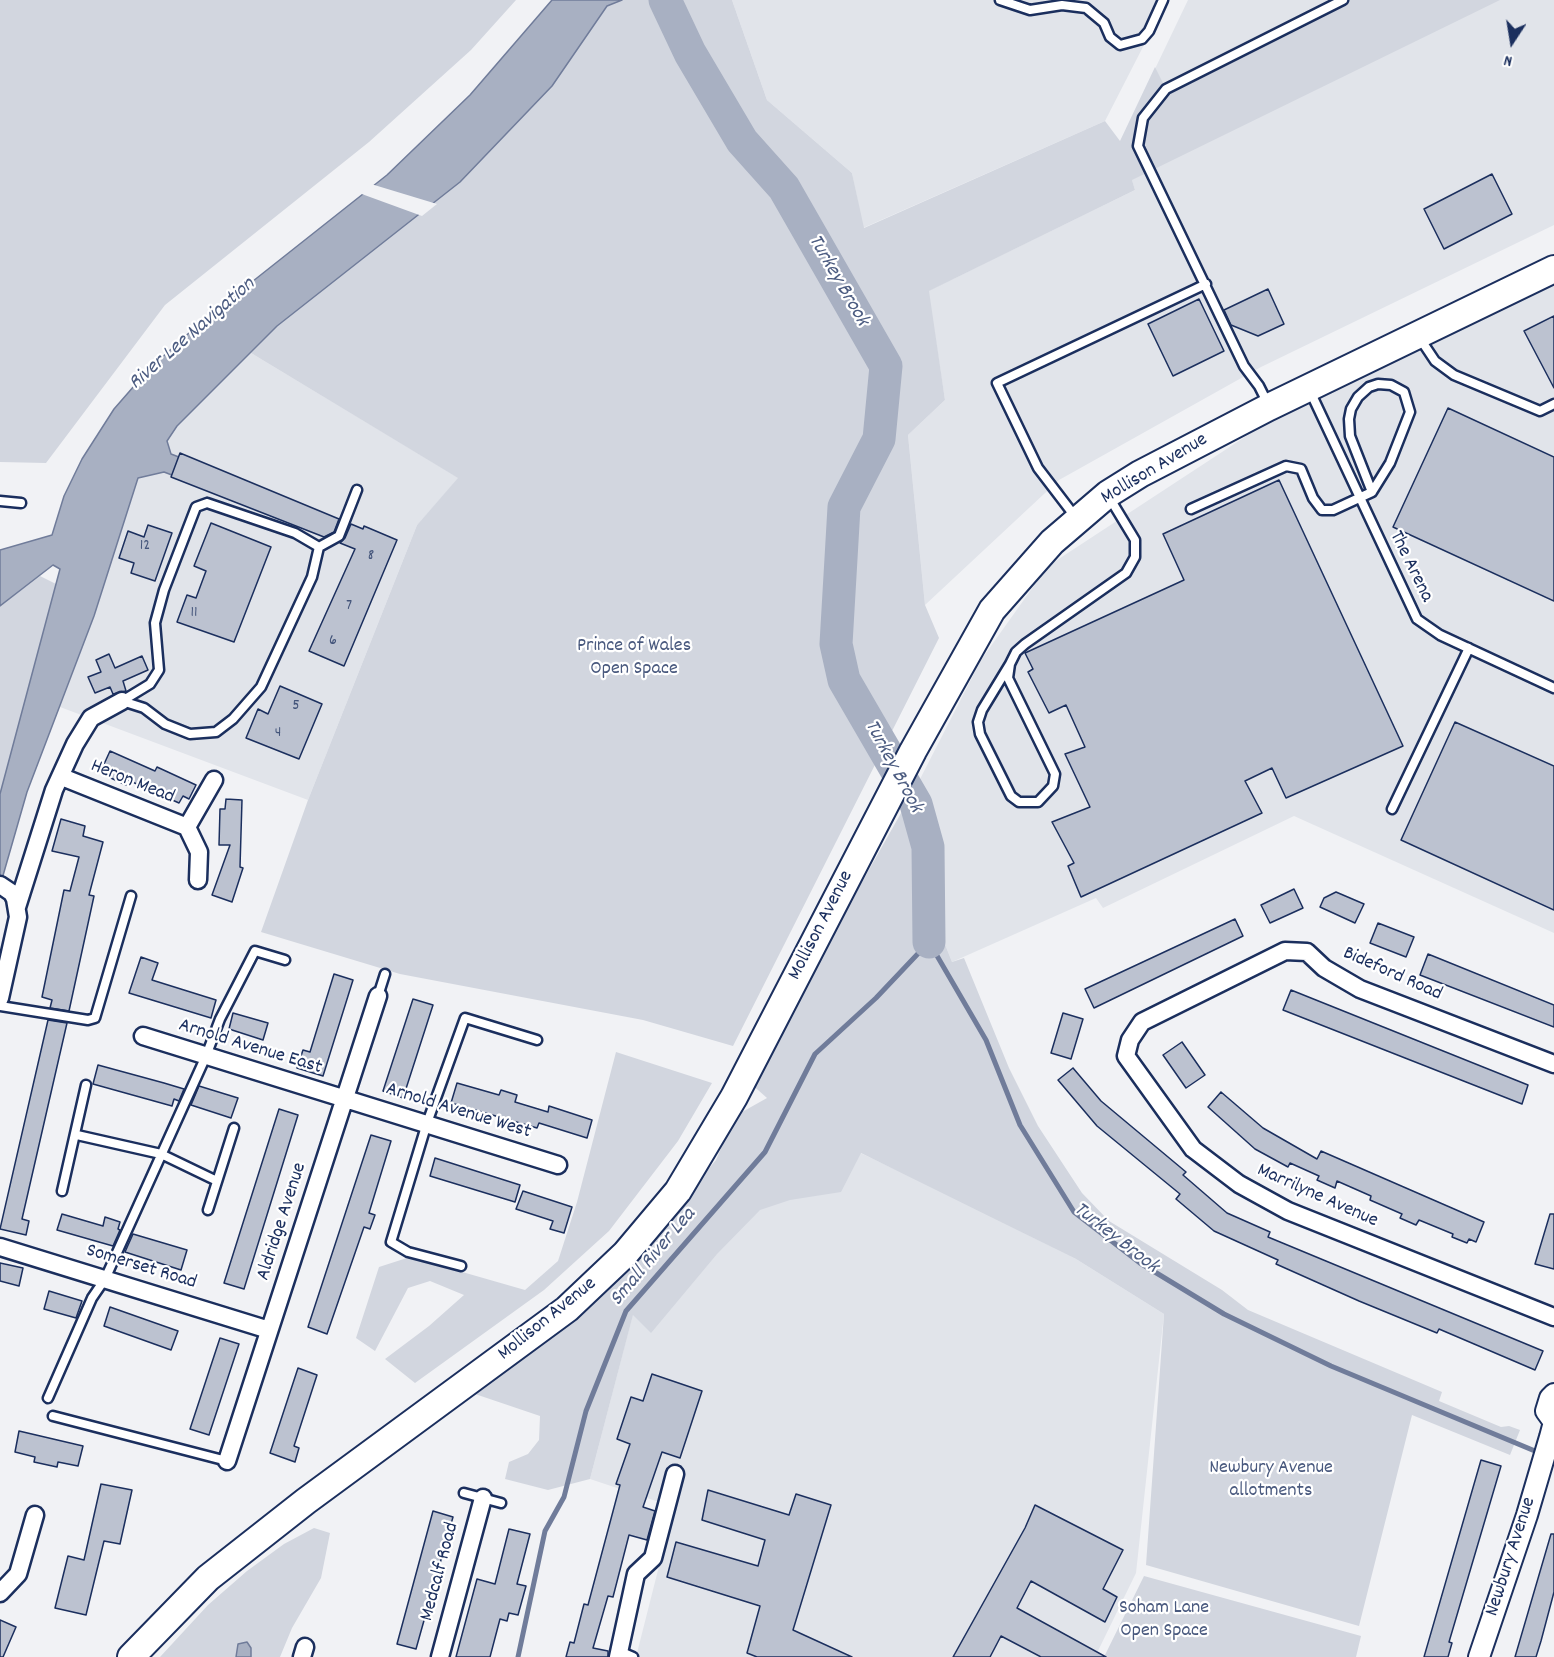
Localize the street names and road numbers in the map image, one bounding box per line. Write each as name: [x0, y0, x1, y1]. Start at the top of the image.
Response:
street label: Mollison Avenue: [1098, 429, 1212, 511]
street label: The Arena: [1382, 527, 1438, 607]
street label: Heron Mead: [86, 755, 178, 811]
street label: Mollison Avenue: [784, 867, 860, 985]
street label: Bideford Road: [1339, 942, 1445, 1008]
street label: Arnold Avenue East: [175, 1015, 325, 1081]
street label: Arnold Avenue West: [382, 1079, 534, 1145]
street label: Aldridge Avenue: [253, 1160, 313, 1284]
street label: Marrilyne Avenue: [1253, 1160, 1381, 1234]
street label: Somerset Road: [83, 1240, 199, 1296]
street label: Mollison Avenue: [494, 1273, 602, 1367]
street label: Newbury Avenue: [1481, 1494, 1543, 1620]
street label: Medcalf Road: [416, 1520, 466, 1624]

